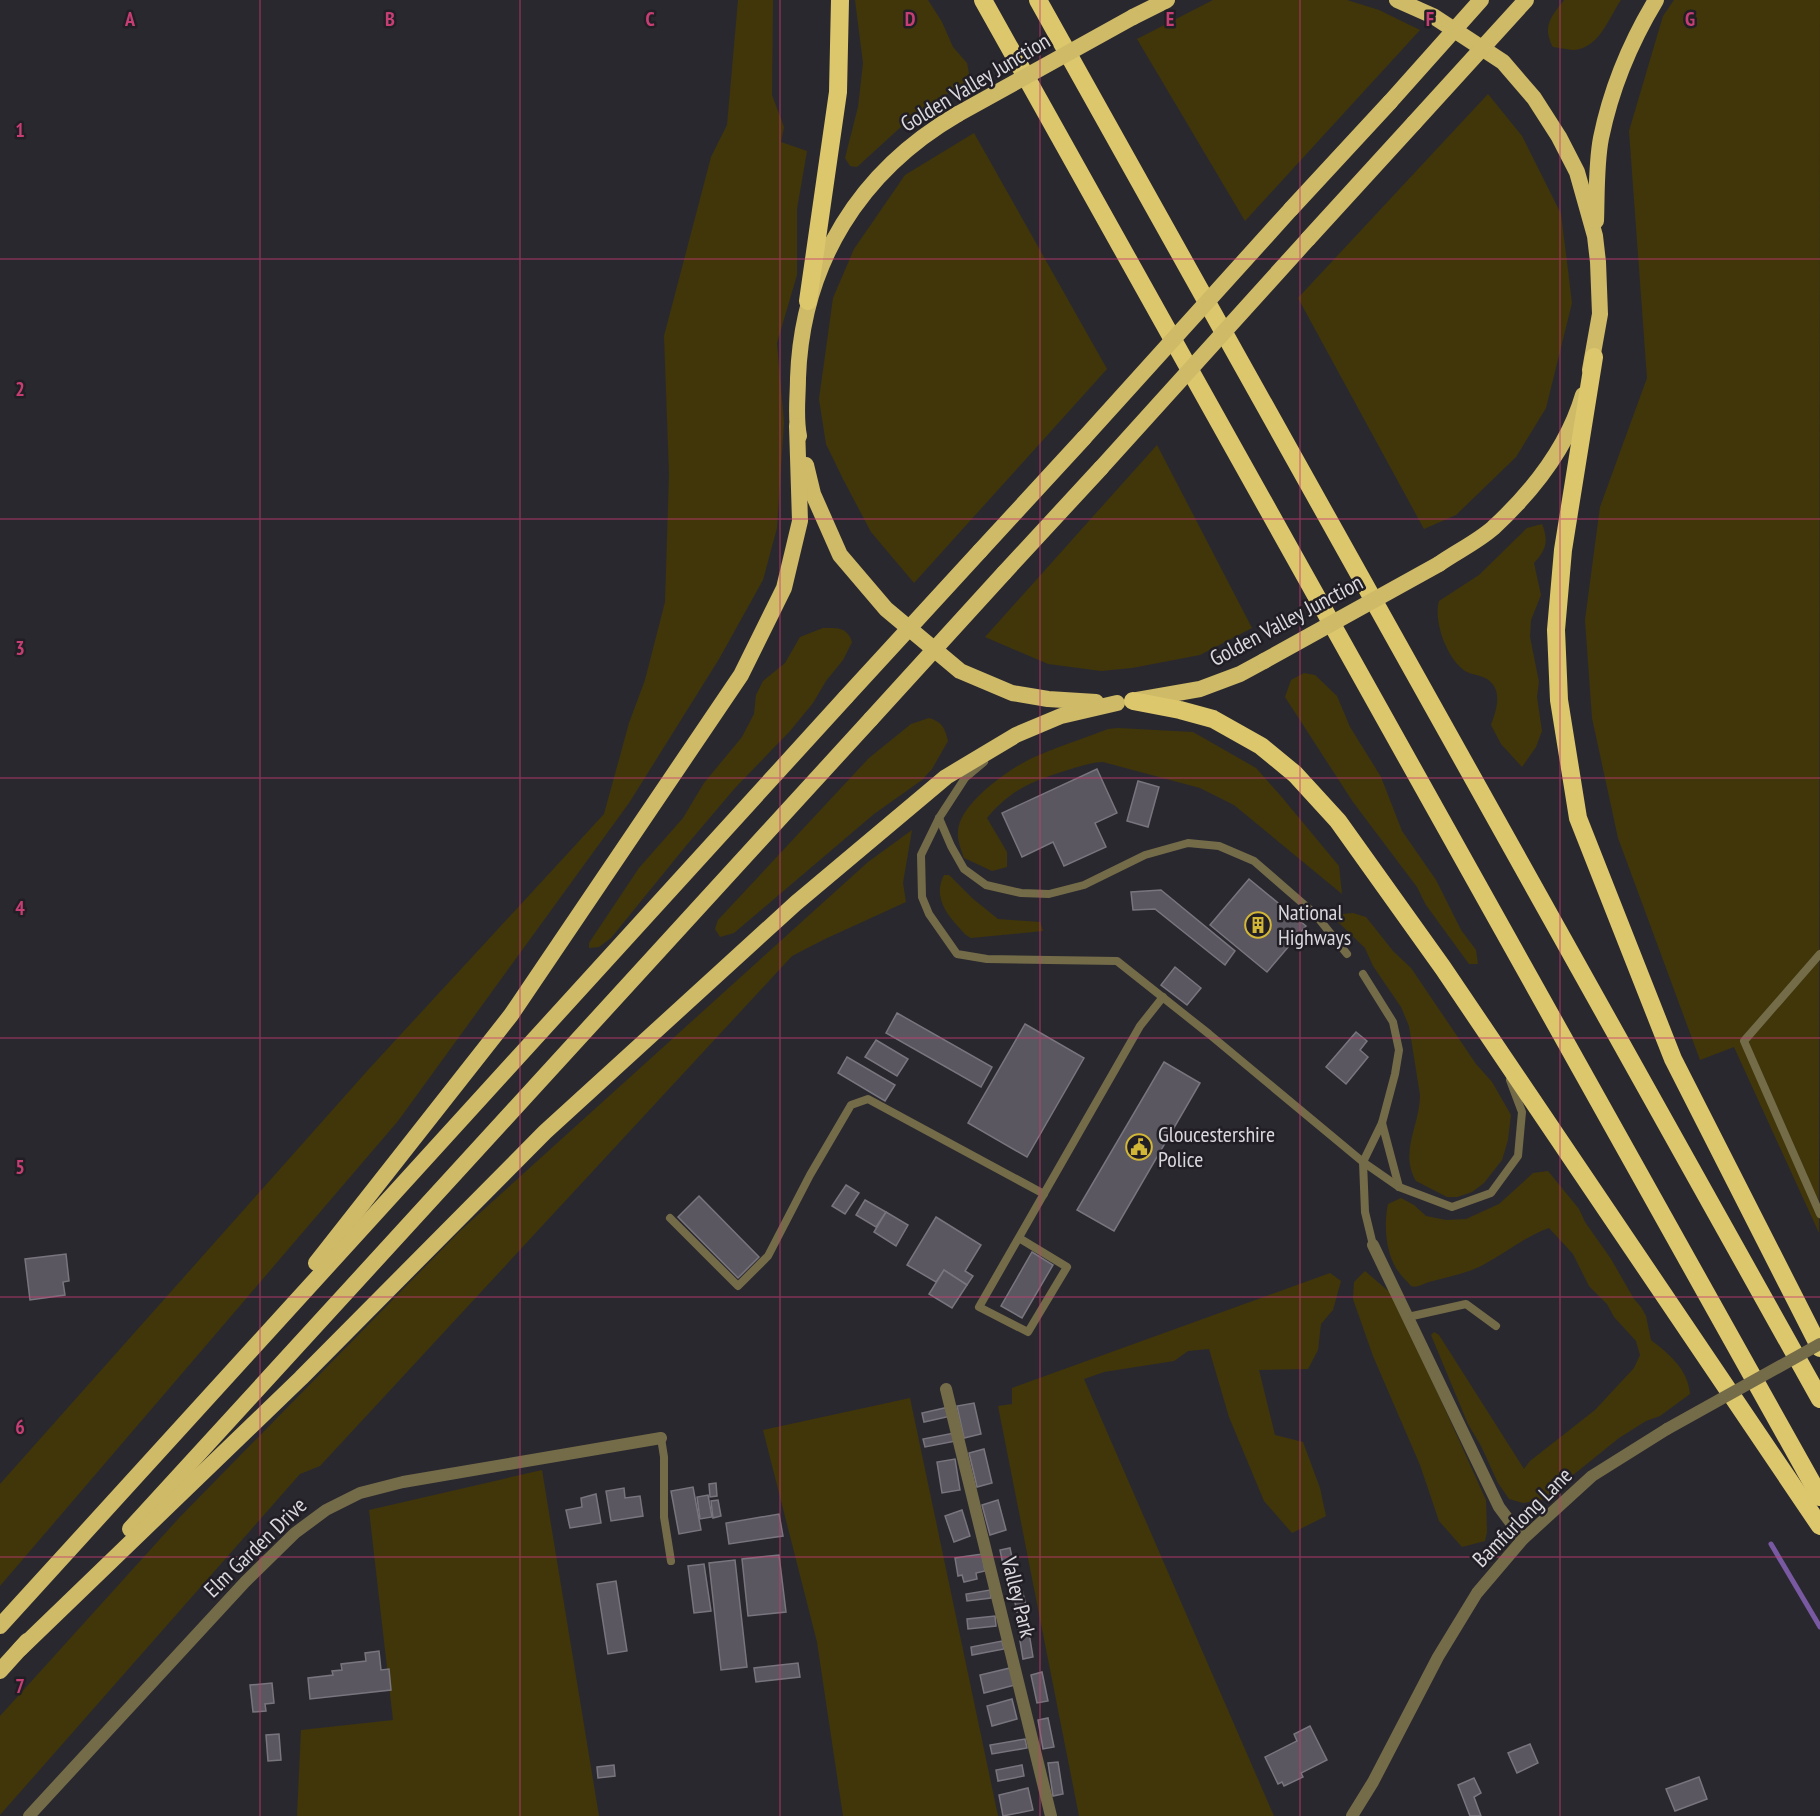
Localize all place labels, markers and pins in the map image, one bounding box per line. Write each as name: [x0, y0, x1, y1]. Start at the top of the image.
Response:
place label: National Highways: [1278, 898, 1351, 951]
building icon: National Highways: [1243, 910, 1273, 940]
place label: Gloucestershire Police: [1158, 1120, 1275, 1173]
public building icon: Gloucestershire Police: [1124, 1132, 1154, 1162]

